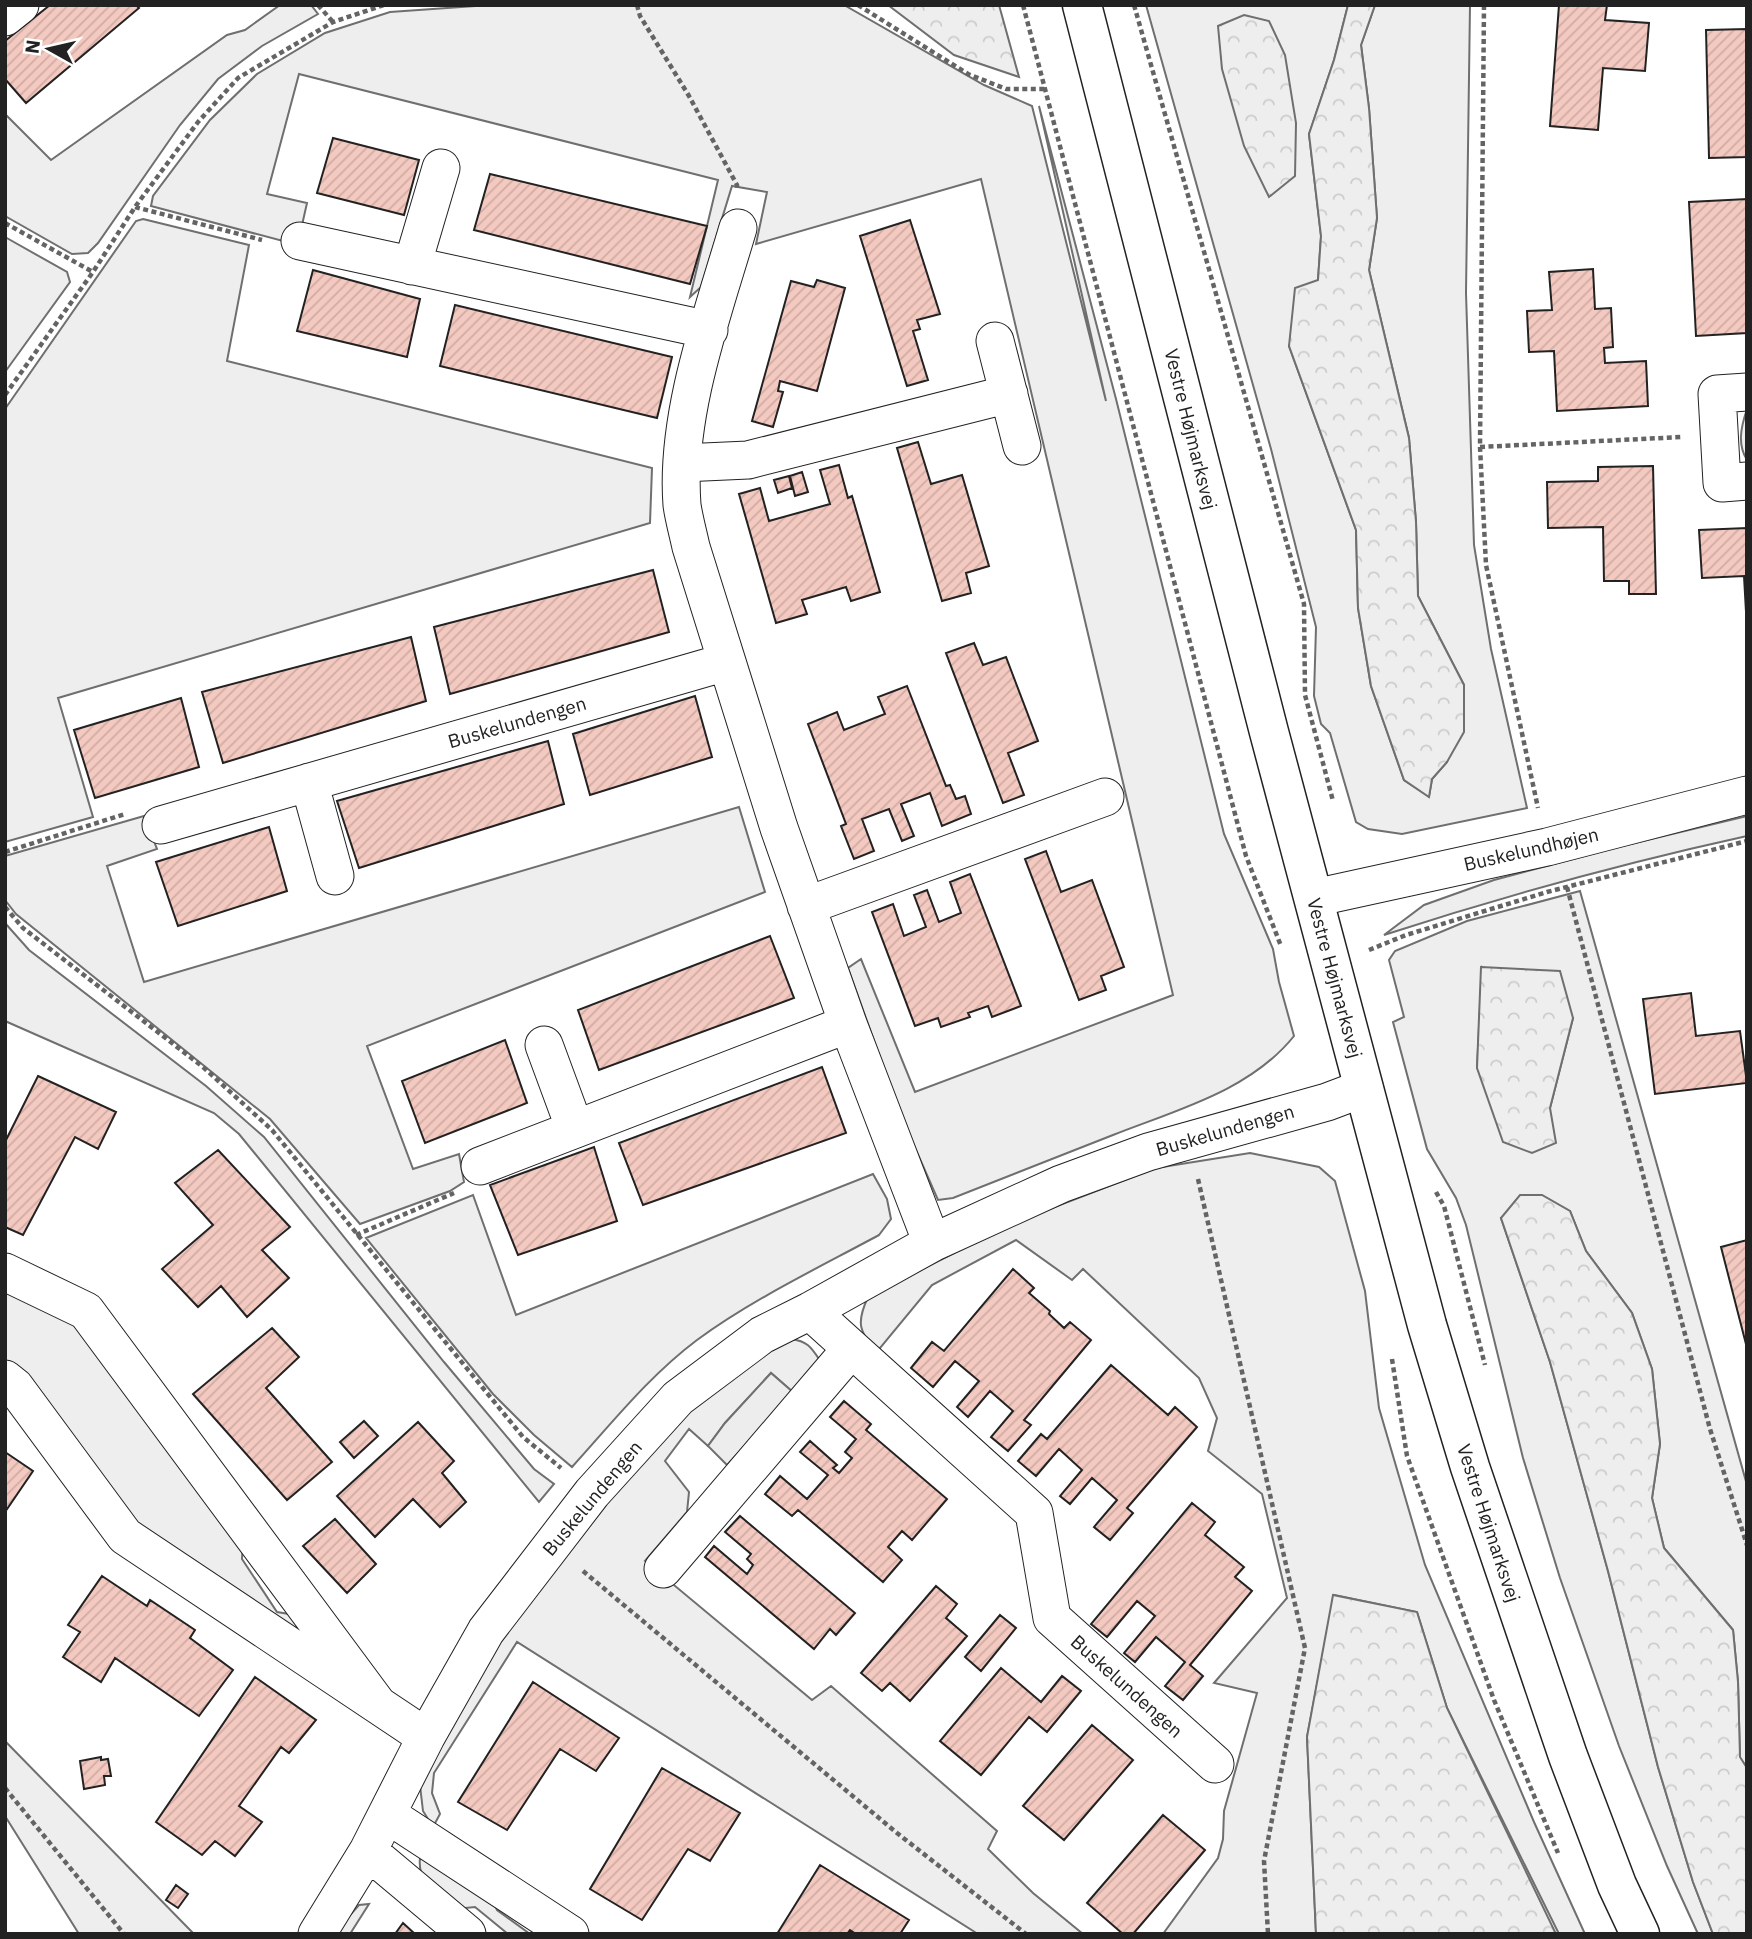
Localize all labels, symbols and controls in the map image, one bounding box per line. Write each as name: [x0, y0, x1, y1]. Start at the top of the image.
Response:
north arrow: [14, 14, 84, 84]
text: N: [19, 38, 45, 55]
street label: Vestre Højmarksvej: [1159, 346, 1223, 512]
street label: Buskelundengen: [445, 691, 589, 753]
street label: Buskelundhøjen: [1461, 822, 1601, 876]
street label: Vestre Højmarksvej: [1302, 895, 1368, 1061]
street label: Buskelundengen: [1153, 1099, 1297, 1161]
street label: Buskelundengen: [537, 1436, 647, 1560]
street label: Vestre Højmarksvej: [1452, 1441, 1526, 1605]
street label: Buskelundengen: [1066, 1629, 1188, 1743]

